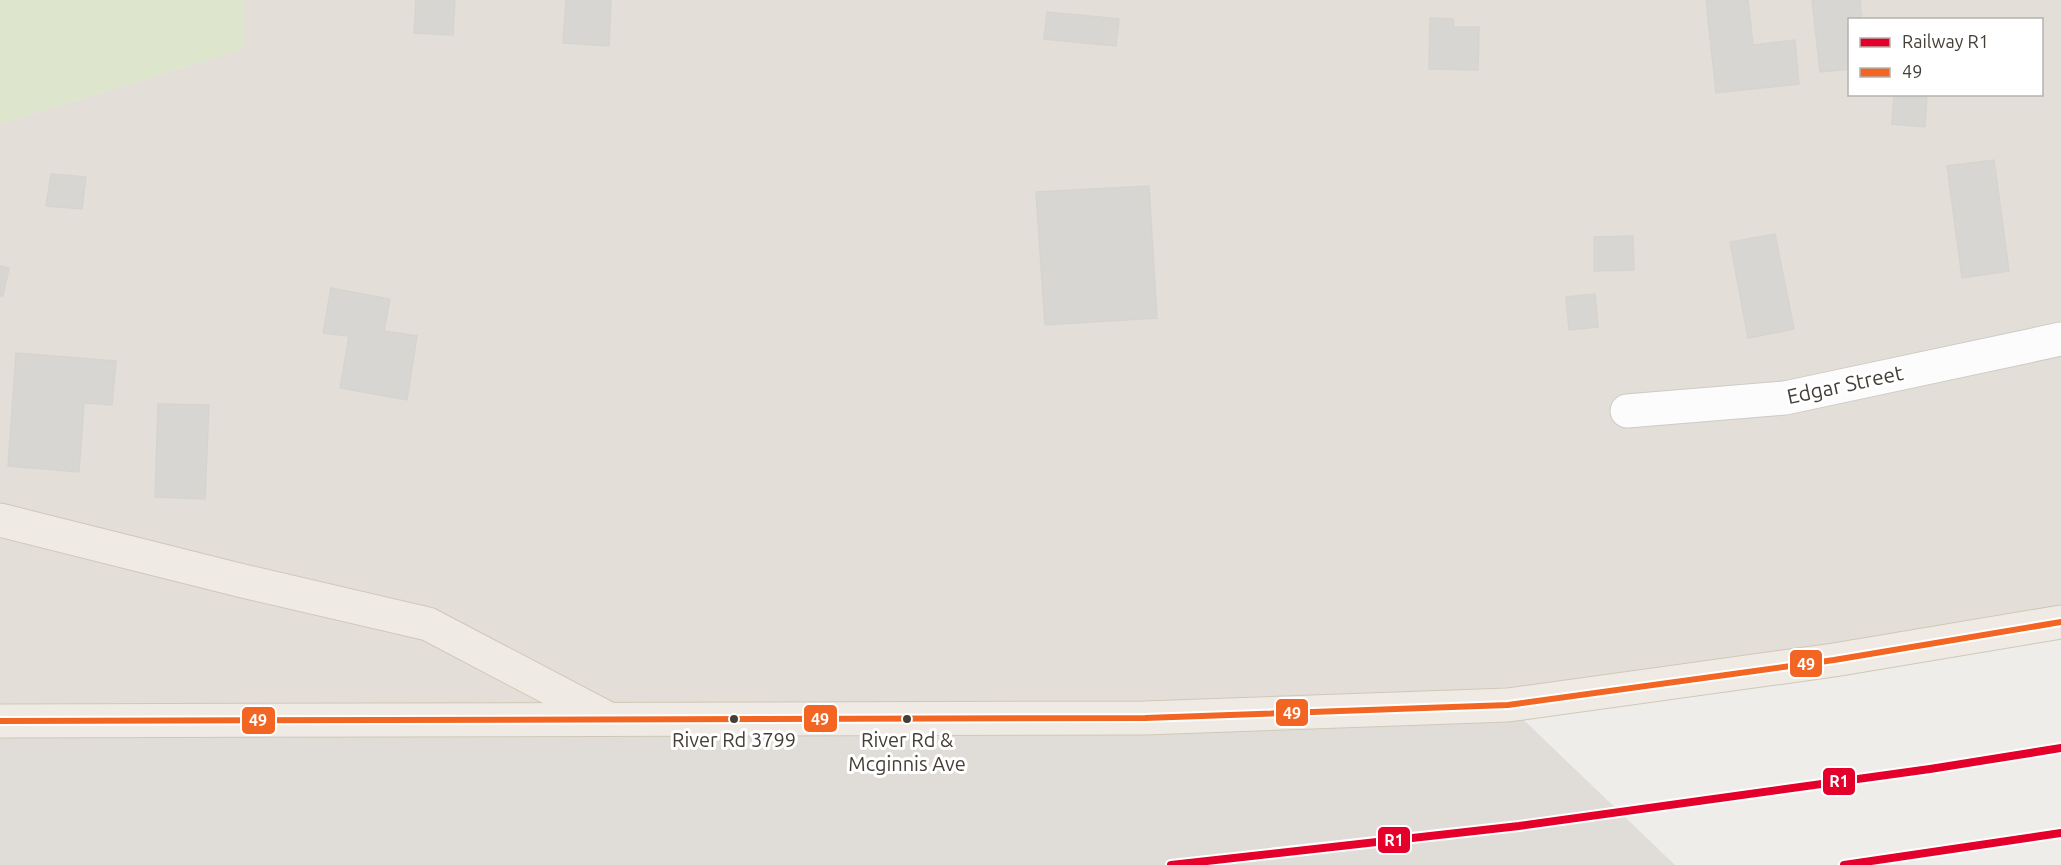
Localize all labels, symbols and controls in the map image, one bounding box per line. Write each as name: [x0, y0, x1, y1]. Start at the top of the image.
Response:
legend: [1848, 18, 2043, 96]
text: Railway R1: [1902, 31, 1989, 51]
text: 49: [1902, 61, 1922, 81]
street label: Edgar Street: [1785, 360, 1905, 408]
line badge: 49: [1789, 649, 1823, 678]
text: 49: [1797, 655, 1815, 673]
line badge: 49: [1275, 698, 1309, 727]
line badge: 49: [803, 704, 838, 733]
text: 49: [1283, 704, 1301, 722]
line badge: 49: [241, 706, 276, 735]
text: 49: [811, 710, 829, 728]
text: 49: [249, 711, 267, 729]
marker: River Rd 3799: [728, 713, 740, 725]
marker: River Rd & Mcginnis Ave: [901, 713, 913, 725]
place label: River Rd 3799: [672, 728, 796, 751]
place label: River Rd & Mcginnis Ave: [848, 728, 966, 775]
line badge: R1: [1822, 767, 1856, 796]
text: R1: [1829, 772, 1849, 790]
line badge: R1: [1377, 826, 1411, 854]
text: R1: [1384, 831, 1404, 849]

